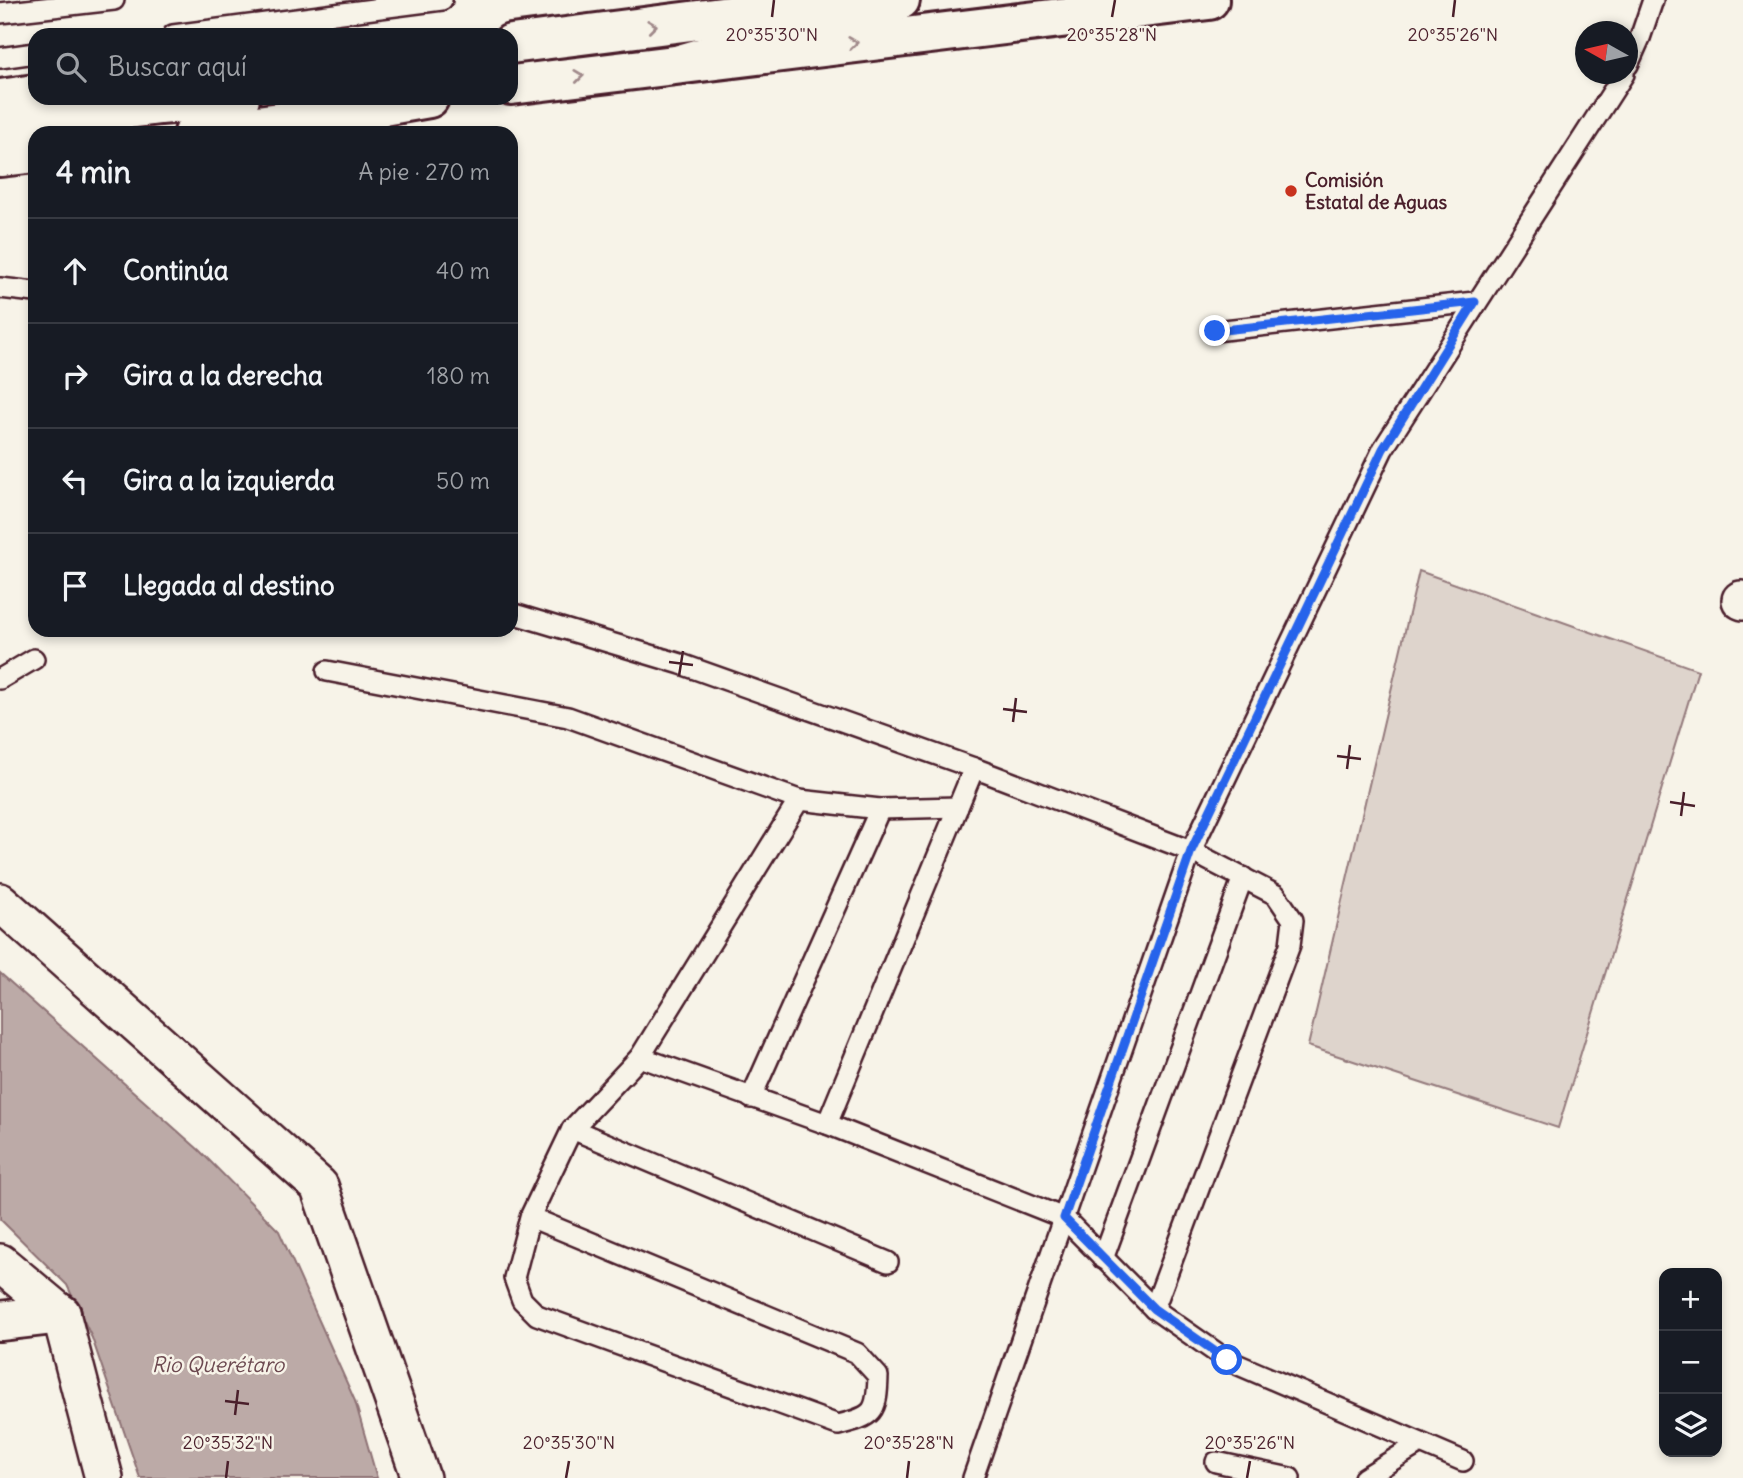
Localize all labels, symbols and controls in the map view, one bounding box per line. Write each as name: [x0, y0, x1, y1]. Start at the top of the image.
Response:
one-way arrow: [646, 18, 657, 33]
north arrow: [1575, 21, 1638, 84]
text: 20°35'30"N: [726, 23, 818, 46]
text: 20°35'28"N: [1067, 23, 1157, 46]
text: 20°35'26"N: [1408, 23, 1498, 46]
search box: [28, 28, 518, 105]
one-way arrow: [847, 36, 859, 51]
icon: search: [52, 48, 90, 86]
text: Buscar aquí: [108, 50, 247, 83]
one-way arrow: [573, 69, 585, 84]
text: 4 min: [56, 153, 131, 191]
text: A pie · 270 m: [358, 157, 490, 186]
place label: Comisión Estatal de Aguas: [1305, 168, 1448, 214]
marker: Comisión Estatal de Aguas: [1283, 183, 1299, 199]
icon: ahead: [56, 252, 94, 290]
text: Continúa: [123, 254, 229, 287]
text: 40 m: [436, 256, 490, 285]
route end: [1199, 315, 1230, 346]
icon: right: [56, 357, 94, 395]
text: Gira a la derecha: [123, 359, 323, 392]
text: 180 m: [427, 361, 490, 390]
icon: left: [56, 462, 94, 500]
text: Gira a la izquierda: [123, 464, 335, 497]
text: 50 m: [436, 466, 490, 495]
icon: arrive: [56, 567, 94, 605]
text: Llegada al destino: [123, 569, 335, 602]
map controls: [1659, 1268, 1722, 1457]
button: +: [1659, 1268, 1722, 1331]
button: −: [1659, 1331, 1722, 1394]
route start: [1211, 1344, 1242, 1375]
water label: Rio Querétaro: [152, 1351, 286, 1378]
button: layers: [1659, 1394, 1722, 1457]
text: 20°35'32"N: [183, 1431, 273, 1454]
text: 20°35'30"N: [523, 1431, 615, 1454]
text: 20°35'28"N: [864, 1431, 954, 1454]
text: 20°35'26"N: [1205, 1431, 1295, 1454]

